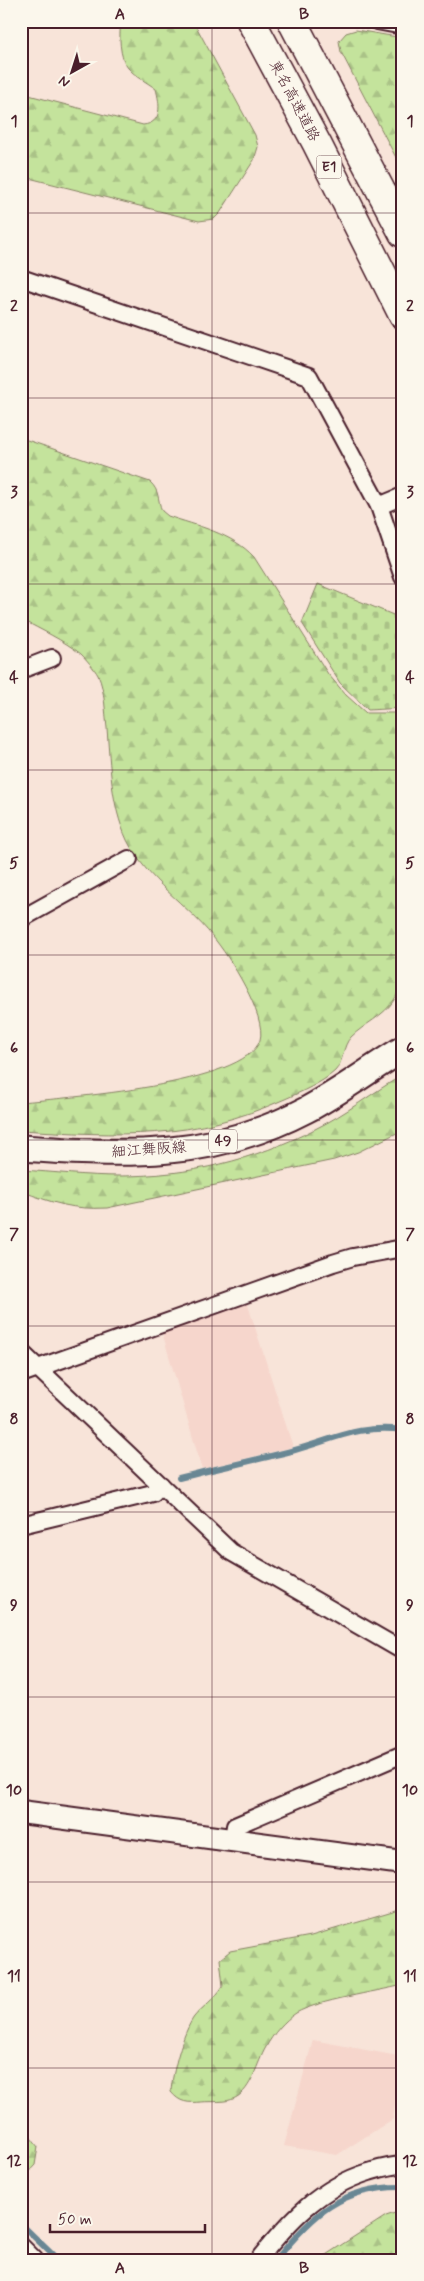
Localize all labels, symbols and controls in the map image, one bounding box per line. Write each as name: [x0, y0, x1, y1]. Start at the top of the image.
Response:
text: A: [115, 4, 125, 25]
text: B: [299, 4, 309, 25]
north arrow: [48, 48, 98, 98]
street label: 東名高速道路: [264, 57, 324, 145]
text: N: [55, 71, 74, 91]
text: 1: [10, 111, 18, 132]
text: 1: [406, 111, 414, 132]
road number: E1: [316, 156, 342, 178]
text: 2: [10, 296, 18, 317]
text: 2: [406, 296, 414, 317]
text: 3: [10, 482, 18, 503]
text: 3: [406, 482, 414, 503]
text: 4: [9, 667, 19, 688]
text: 4: [405, 667, 415, 688]
text: 5: [9, 853, 19, 874]
text: 5: [405, 853, 415, 874]
text: 6: [10, 1038, 18, 1059]
text: 6: [406, 1038, 414, 1059]
road number: 49: [209, 1130, 237, 1152]
street label: 細江舞阪線: [111, 1137, 187, 1163]
text: 7: [9, 1224, 19, 1245]
text: 7: [405, 1224, 415, 1245]
text: 8: [9, 1409, 19, 1430]
text: 8: [405, 1409, 415, 1430]
text: 9: [10, 1595, 18, 1616]
text: 9: [406, 1595, 414, 1616]
text: 10: [6, 1780, 22, 1801]
text: 10: [402, 1780, 418, 1801]
text: 11: [7, 1966, 21, 1987]
text: 11: [403, 1966, 417, 1987]
text: 12: [6, 2151, 22, 2172]
text: 12: [402, 2151, 418, 2172]
scale bar: [50, 2201, 205, 2233]
text: 50 m: [58, 2210, 92, 2230]
text: A: [115, 2258, 125, 2279]
text: B: [299, 2258, 309, 2279]

